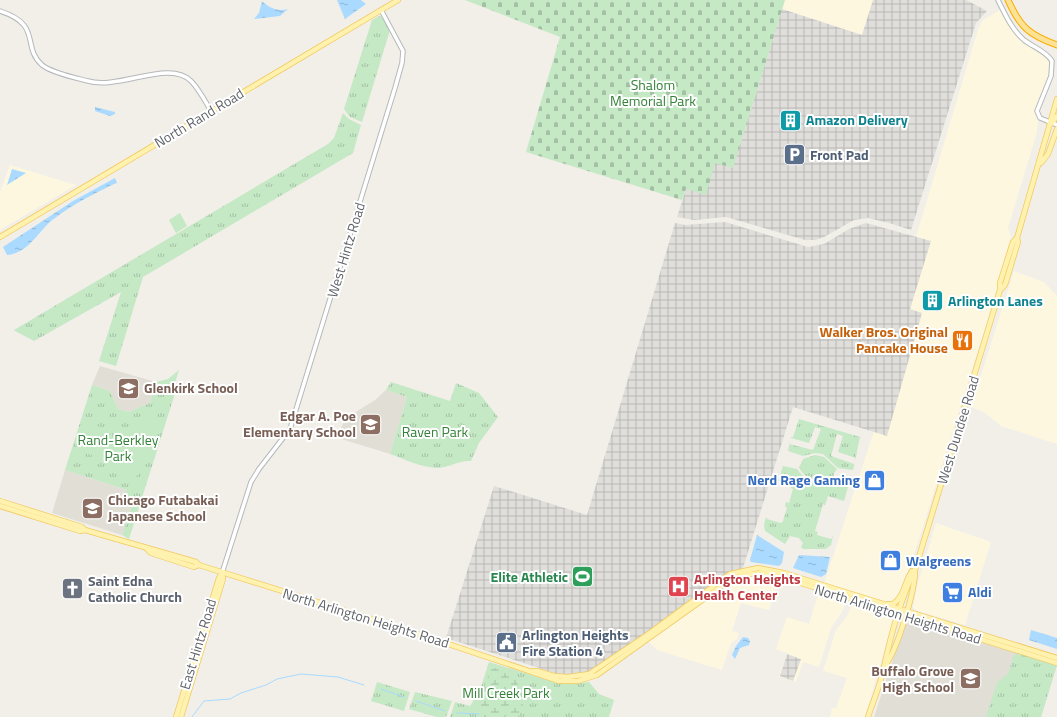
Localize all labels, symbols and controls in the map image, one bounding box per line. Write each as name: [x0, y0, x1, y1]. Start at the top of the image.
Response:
park label: Shalom Memorial Park: [610, 74, 696, 111]
street label: North Rand Road: [150, 83, 247, 153]
building icon: Amazon Delivery: [777, 107, 803, 133]
place label: Amazon Delivery: [806, 109, 908, 130]
parking icon: Front Pad: [782, 142, 808, 168]
place label: Front Pad: [810, 144, 869, 165]
street label: West Hintz Road: [321, 200, 370, 300]
building icon: Arlington Lanes: [919, 288, 945, 314]
place label: Arlington Lanes: [948, 290, 1043, 311]
place label: Walker Bros. Original Pancake House: [820, 321, 948, 358]
restaurant icon: Walker Bros. Original Pancake House: [950, 327, 976, 353]
street label: West Dundee Road: [931, 373, 984, 487]
school or university icon: Glenkirk School: [115, 375, 141, 401]
place label: Glenkirk School: [144, 377, 238, 398]
place label: Edgar A. Poe Elementary School: [243, 405, 356, 442]
school or university icon: Edgar A. Poe Elementary School: [358, 411, 384, 437]
park label: Raven Park: [402, 421, 469, 442]
park label: Rand-Berkley Park: [78, 429, 159, 466]
shop icon: Nerd Rage Gaming: [862, 467, 888, 493]
place label: Nerd Rage Gaming: [748, 469, 861, 490]
place label: Chicago Futabakai Japanese School: [108, 489, 218, 526]
school or university icon: Chicago Futabakai Japanese School: [79, 495, 105, 521]
shop icon: Walgreens: [878, 548, 904, 574]
place label: Walgreens: [906, 550, 971, 571]
sports icon: Elite Athletic: [570, 564, 596, 590]
place label: Elite Athletic: [491, 566, 568, 587]
place label: Arlington Heights Health Center: [694, 568, 801, 605]
place label: Saint Edna Catholic Church: [88, 570, 182, 607]
hospital icon: Arlington Heights Health Center: [665, 574, 691, 600]
church icon: Saint Edna Catholic Church: [60, 576, 86, 602]
street label: North Arlington Heights Road: [812, 578, 984, 649]
supermarket icon: Aldi: [940, 579, 966, 605]
place label: Aldi: [968, 581, 992, 602]
street label: North Arlington Heights Road: [280, 582, 452, 653]
street label: East Hintz Road: [174, 596, 221, 692]
place label: Arlington Heights Fire Station 4: [522, 624, 629, 661]
public building icon: Arlington Heights Fire Station 4: [494, 630, 520, 656]
place label: Buffalo Grove High School: [871, 660, 954, 697]
school or university icon: Buffalo Grove High School: [957, 666, 983, 692]
park label: Mill Creek Park: [462, 682, 550, 703]

